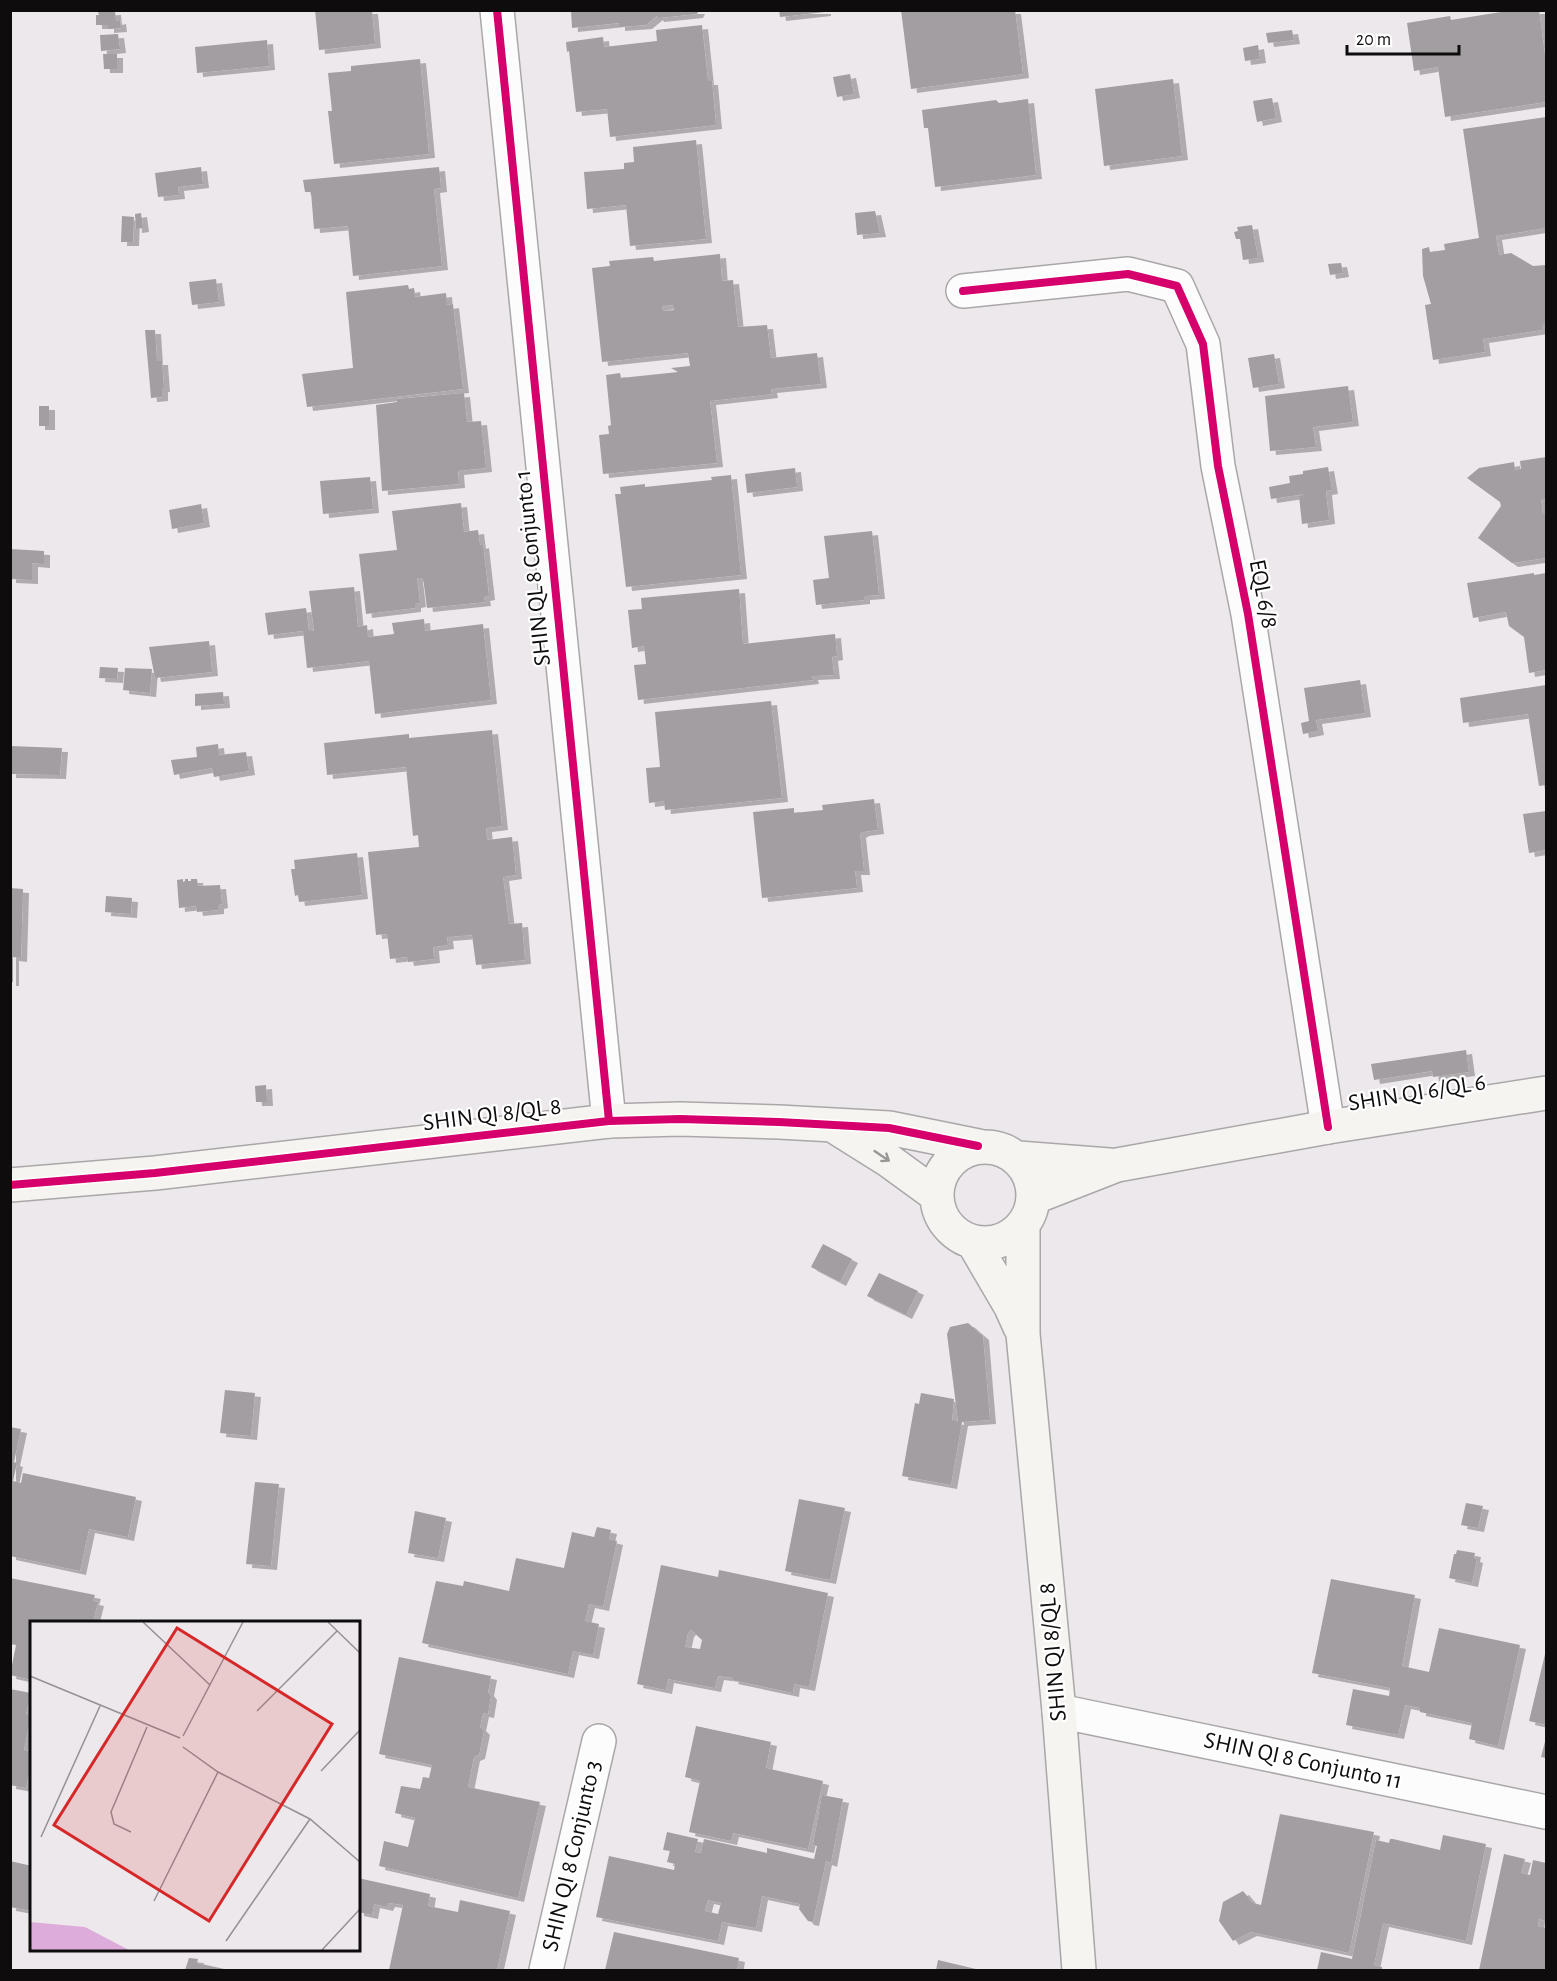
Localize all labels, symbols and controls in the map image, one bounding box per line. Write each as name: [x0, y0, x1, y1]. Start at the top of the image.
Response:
scale bar: [1347, 18, 1460, 56]
text: 20 m: [1356, 31, 1391, 49]
street label: SHIN QL 8 Conjunto 1: [511, 469, 555, 667]
street label: EQL 6/8: [1245, 557, 1281, 631]
street label: SHIN QI 6/QL 6: [1346, 1070, 1488, 1116]
street label: SHIN QI 8/QL 8: [421, 1095, 563, 1135]
one-way arrow: [874, 1150, 890, 1162]
street label: SHIN QI 8/QL 8: [1035, 1582, 1071, 1722]
inset map: [30, 1621, 360, 1951]
street label: SHIN QI 8 Conjunto 11: [1202, 1728, 1404, 1794]
street label: SHIN QI 8 Conjunto 3: [538, 1758, 606, 1954]

